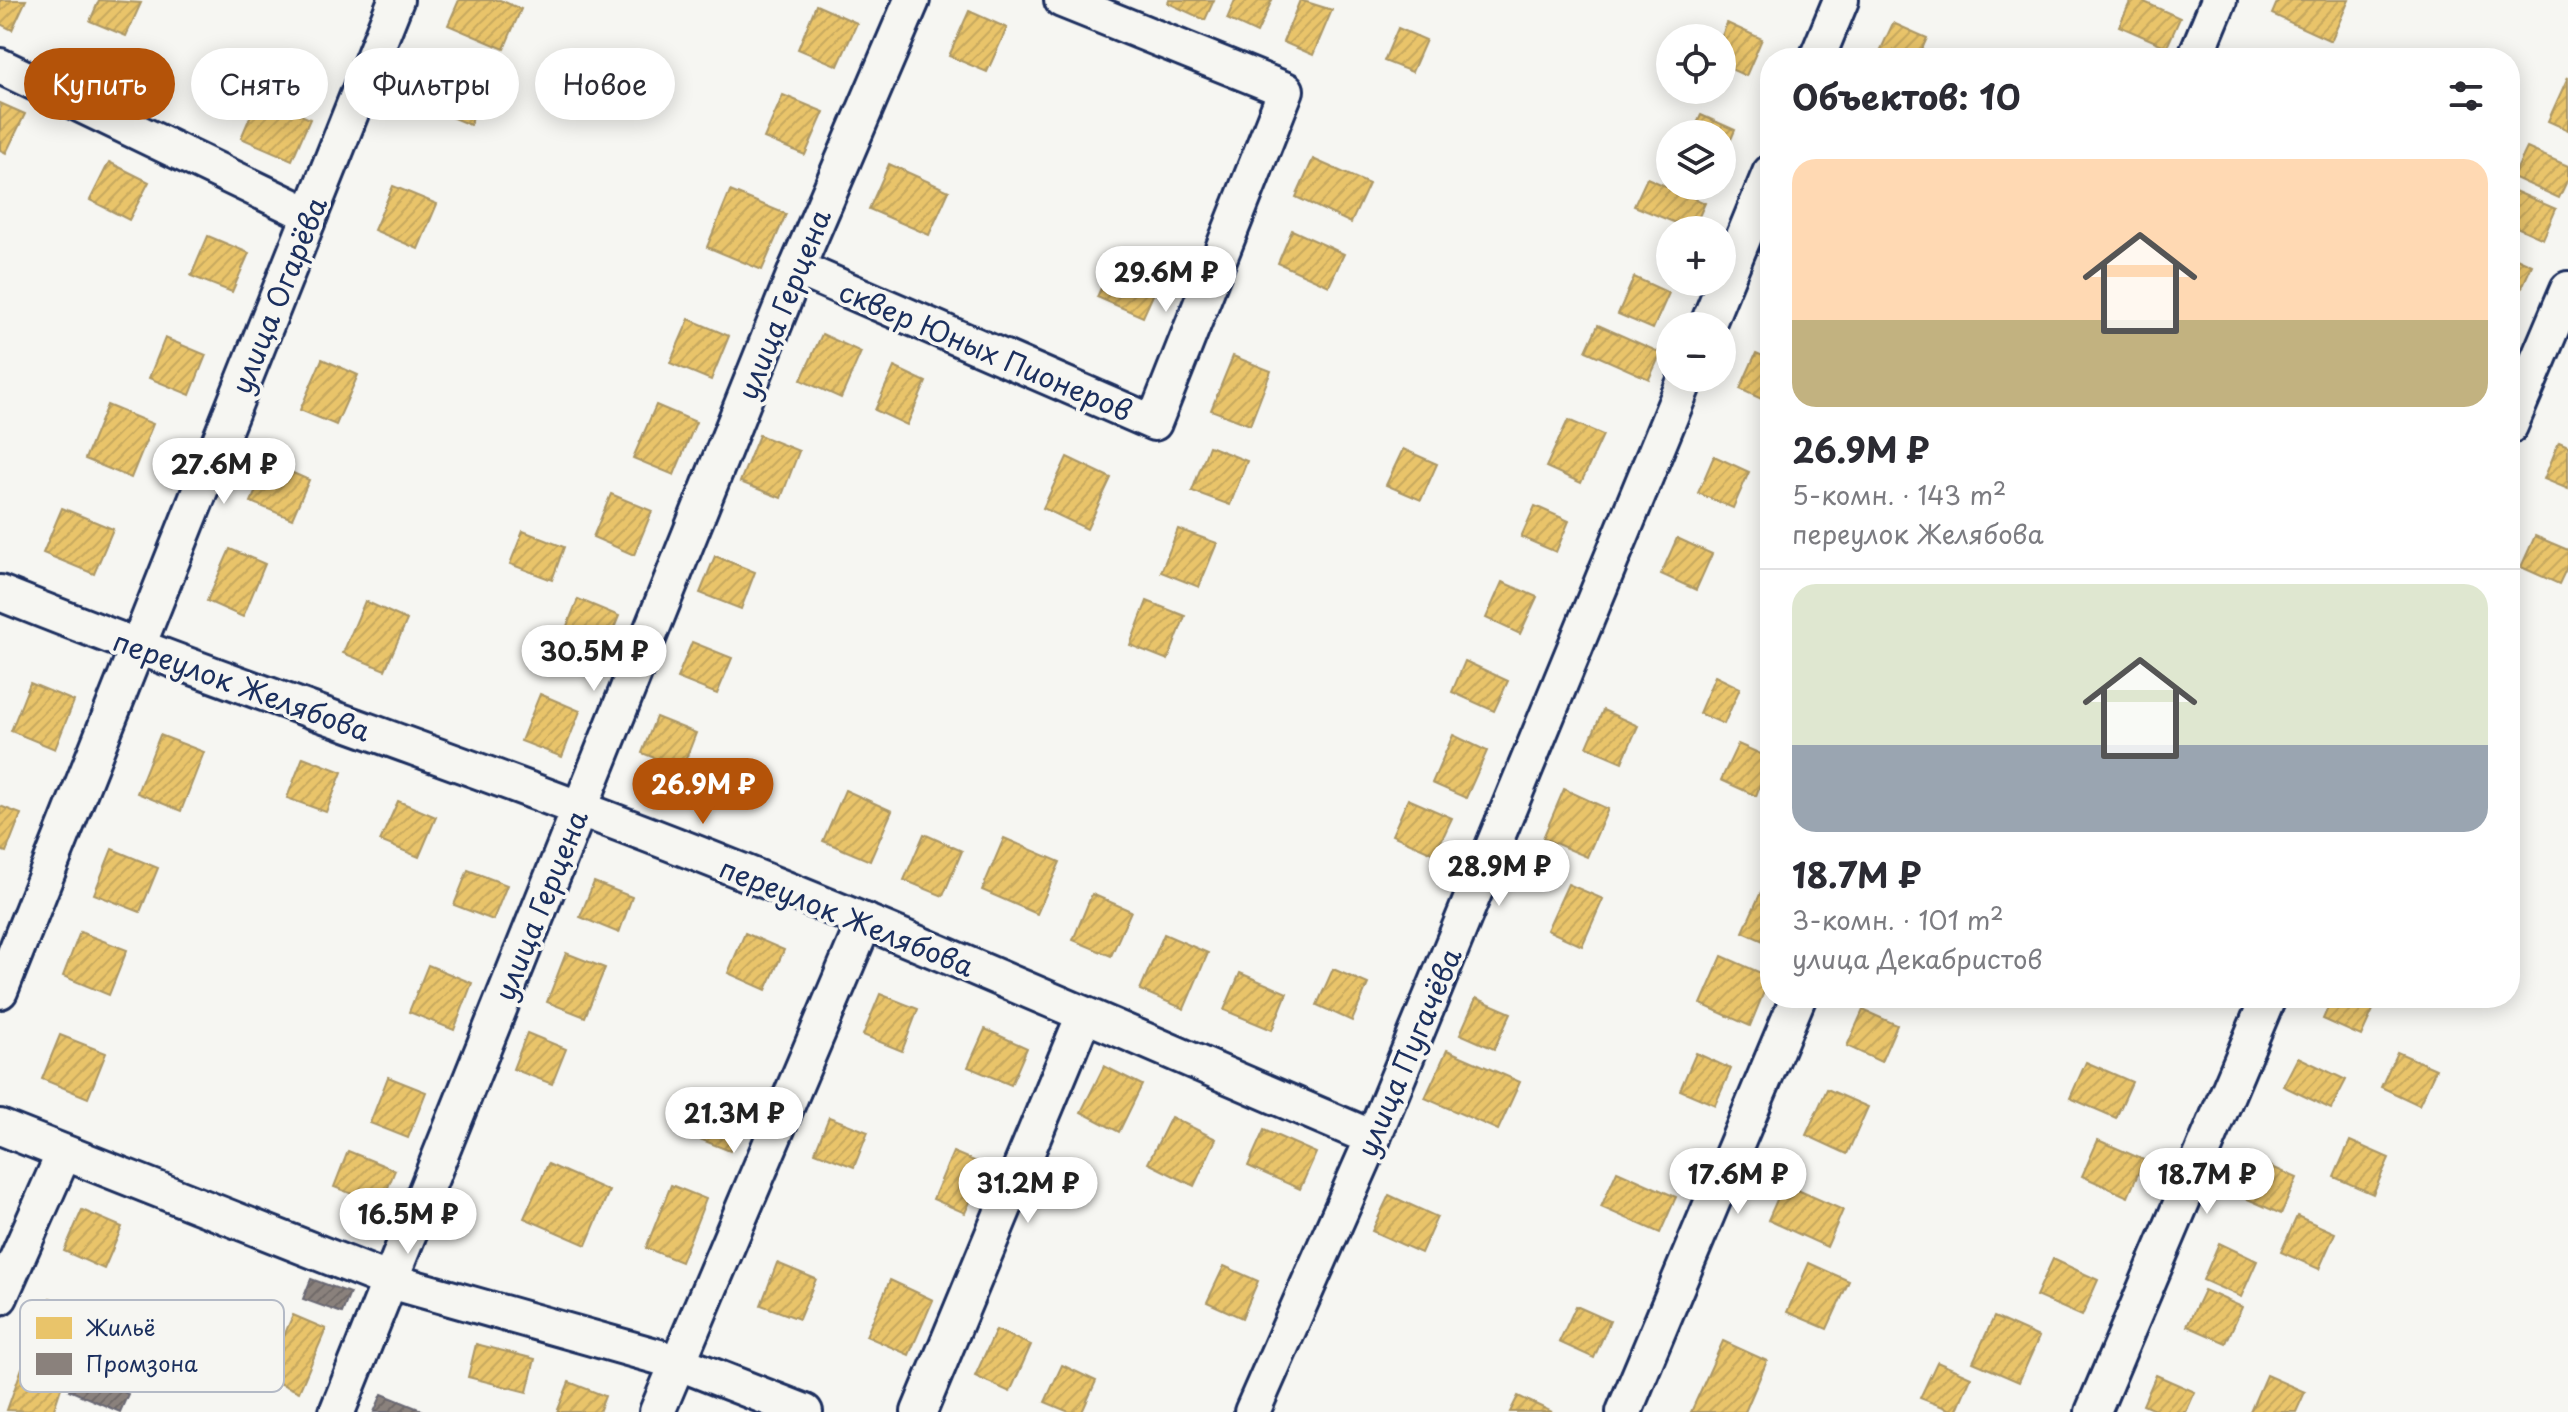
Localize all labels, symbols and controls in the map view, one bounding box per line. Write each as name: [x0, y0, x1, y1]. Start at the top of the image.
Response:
map controls: [1656, 24, 1736, 392]
button: locate: [1656, 24, 1736, 104]
chip: Купить: [24, 48, 175, 120]
chip: Снять: [191, 48, 328, 120]
chip: Фильтры: [344, 48, 519, 120]
chip: Новое: [535, 48, 675, 120]
text: Объектов: 10: [1792, 70, 2020, 122]
icon: filters: [2444, 74, 2488, 118]
button: layers: [1656, 120, 1736, 200]
street label: улица Огарёва: [219, 189, 337, 400]
street label: улица Герцена: [725, 202, 841, 406]
icon: home: [2068, 211, 2212, 355]
button: +: [1656, 216, 1736, 296]
pin: 29.6M ₽: [1092, 246, 1240, 314]
text: 29.6M ₽: [1114, 252, 1218, 291]
street label: сквер Юных Пионеров: [833, 269, 1139, 431]
button: −: [1656, 312, 1736, 392]
text: 26.9M ₽: [1792, 423, 1930, 475]
pin: 27.6M ₽: [150, 438, 298, 506]
text: 27.6M ₽: [170, 444, 278, 483]
text: 5-комн. · 143 m²: [1792, 475, 2006, 514]
text: переулок Желябова: [1792, 514, 2044, 553]
street label: переулок Желябова: [107, 618, 377, 752]
pin: 30.5M ₽: [520, 625, 668, 693]
text: 30.5M ₽: [540, 631, 648, 670]
icon: home: [2068, 636, 2212, 780]
pin: 26.9M ₽: [629, 758, 777, 826]
text: 26.9M ₽: [650, 764, 756, 803]
street label: улица Герцена: [482, 803, 598, 1007]
pin: 28.9M ₽: [1425, 840, 1573, 908]
street label: переулок Желябова: [713, 845, 981, 987]
text: 28.9M ₽: [1447, 846, 1551, 885]
text: 18.7M ₽: [1792, 848, 1922, 900]
text: 3-комн. · 101 m²: [1792, 900, 2004, 939]
text: улица Декабристов: [1792, 939, 2042, 978]
street label: улица Пугачёва: [1345, 940, 1472, 1163]
pin: 21.3M ₽: [660, 1087, 808, 1155]
text: 21.3M ₽: [683, 1093, 785, 1132]
pin: 17.6M ₽: [1664, 1148, 1812, 1216]
pin: 18.7M ₽: [2133, 1148, 2281, 1216]
text: 17.6M ₽: [1687, 1154, 1789, 1193]
text: 18.7M ₽: [2157, 1154, 2257, 1193]
pin: 31.2M ₽: [954, 1157, 1102, 1225]
text: 31.2M ₽: [977, 1163, 1079, 1202]
pin: 16.5M ₽: [334, 1188, 482, 1256]
text: 16.5M ₽: [358, 1194, 458, 1233]
legend: [20, 1300, 284, 1392]
text: Жильё: [85, 1310, 155, 1343]
text: Промзона: [86, 1346, 198, 1379]

